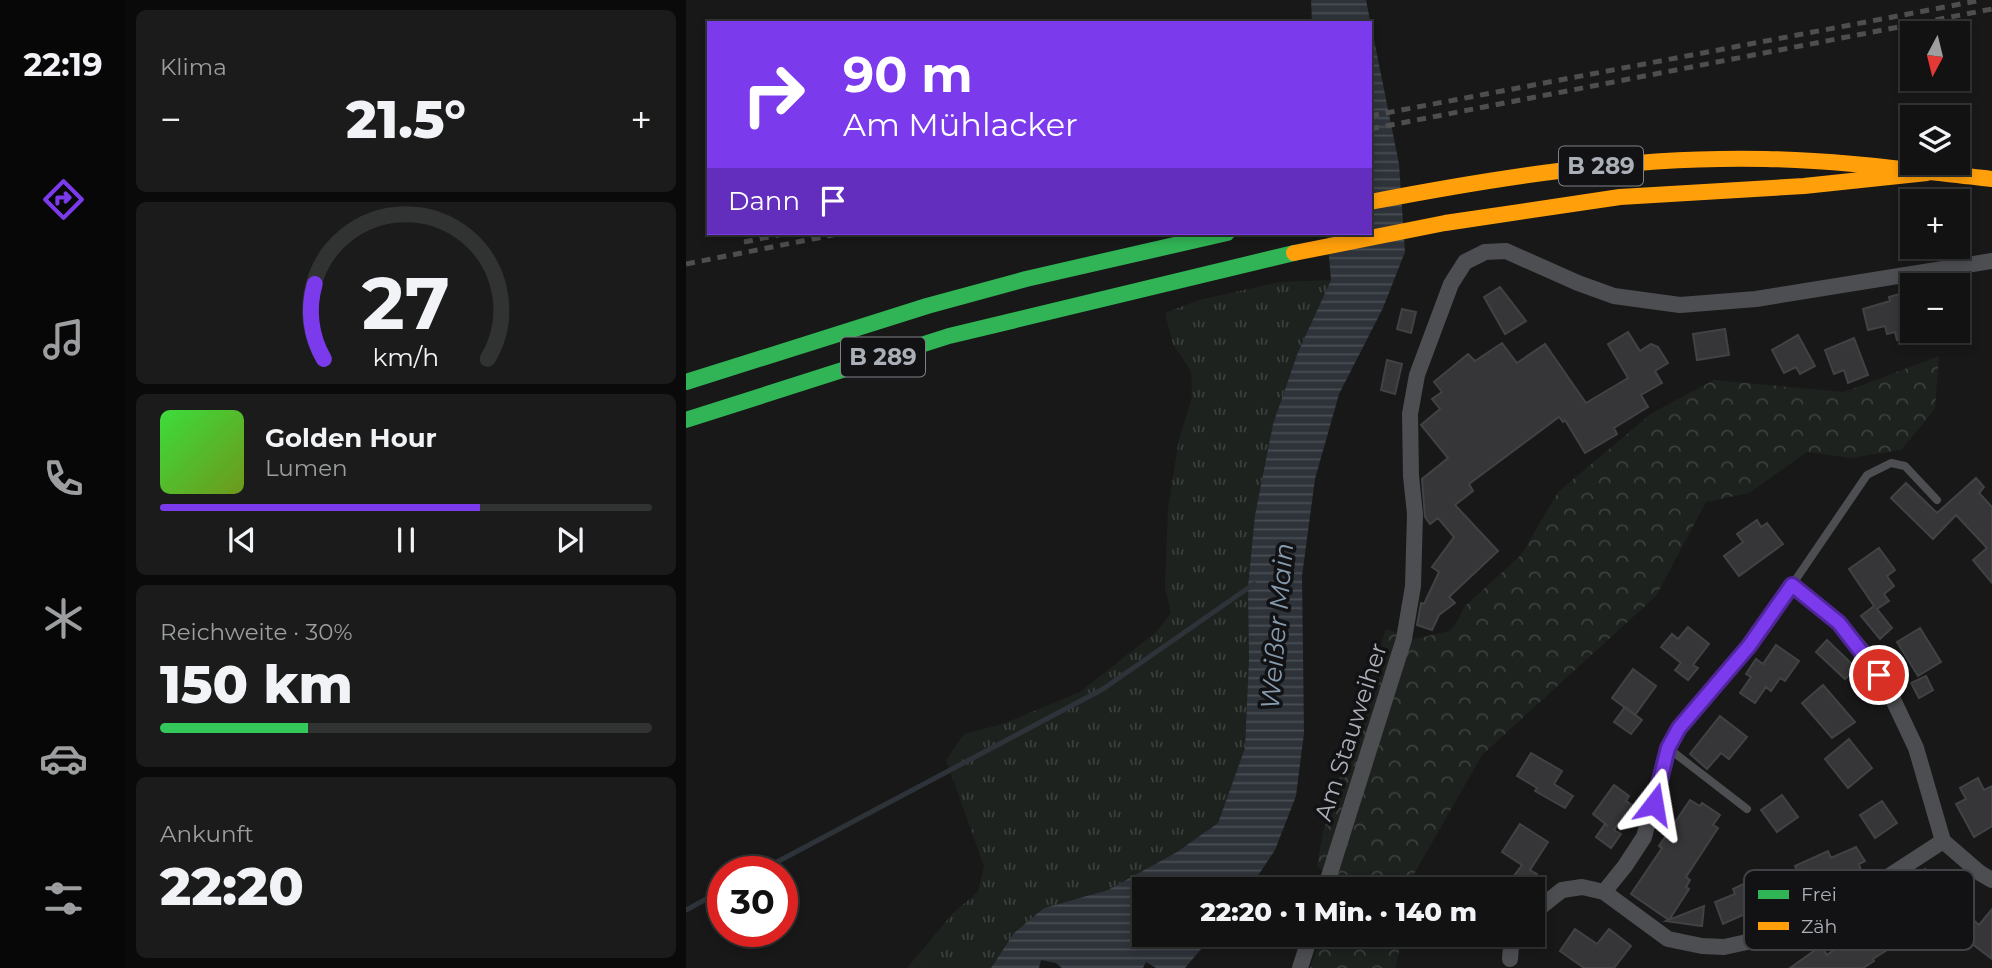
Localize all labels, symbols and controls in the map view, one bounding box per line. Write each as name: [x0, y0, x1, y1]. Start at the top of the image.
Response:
north arrow: [1900, 21, 1970, 91]
map controls: [1900, 21, 1970, 343]
text: 22:19: [23, 45, 103, 84]
text: 90 m: [843, 45, 973, 104]
icon: right: [728, 49, 819, 140]
text: Klima: [160, 53, 227, 81]
text: 21.5°: [346, 88, 466, 151]
text: −: [160, 96, 182, 143]
text: +: [630, 96, 652, 143]
text: Am Mühlacker: [843, 105, 1078, 144]
button: layers: [1900, 105, 1970, 175]
road number: B 289: [1559, 146, 1643, 186]
icon: directions: [39, 175, 88, 224]
icon: arrive: [814, 182, 852, 220]
text: Dann: [728, 185, 800, 217]
button: +: [1900, 189, 1970, 259]
text: 27: [362, 259, 450, 347]
button: −: [1900, 273, 1970, 343]
icon: music: [39, 315, 88, 364]
road number: B 289: [841, 338, 925, 376]
text: km/h: [373, 341, 439, 371]
text: Golden Hour: [265, 422, 437, 454]
icon: phone: [39, 454, 88, 503]
text: Lumen: [265, 454, 348, 482]
icon: previous: [223, 521, 261, 559]
icon: pause: [387, 521, 425, 559]
icon: next: [551, 521, 589, 559]
water label: Weißer Main: [1254, 541, 1300, 711]
icon: climate: [39, 594, 88, 643]
text: Reichweite · 30%: [160, 618, 352, 646]
street label: Am Stauweiher: [1308, 639, 1393, 824]
pin: [1849, 645, 1909, 705]
text: 150 km: [160, 653, 353, 716]
icon: arrive: [1860, 656, 1898, 694]
icon: car: [39, 734, 88, 783]
position arrow: [1617, 767, 1691, 841]
text: Ankunft: [160, 820, 254, 848]
text: 22:20: [160, 855, 304, 918]
speed limit sign: 30: [707, 856, 798, 947]
legend: [1744, 870, 1974, 950]
icon: filters: [39, 874, 88, 923]
text: Frei: [1801, 883, 1837, 906]
text: 22:20 · 1 Min. · 140 m: [1200, 896, 1477, 928]
text: Zäh: [1801, 915, 1837, 938]

